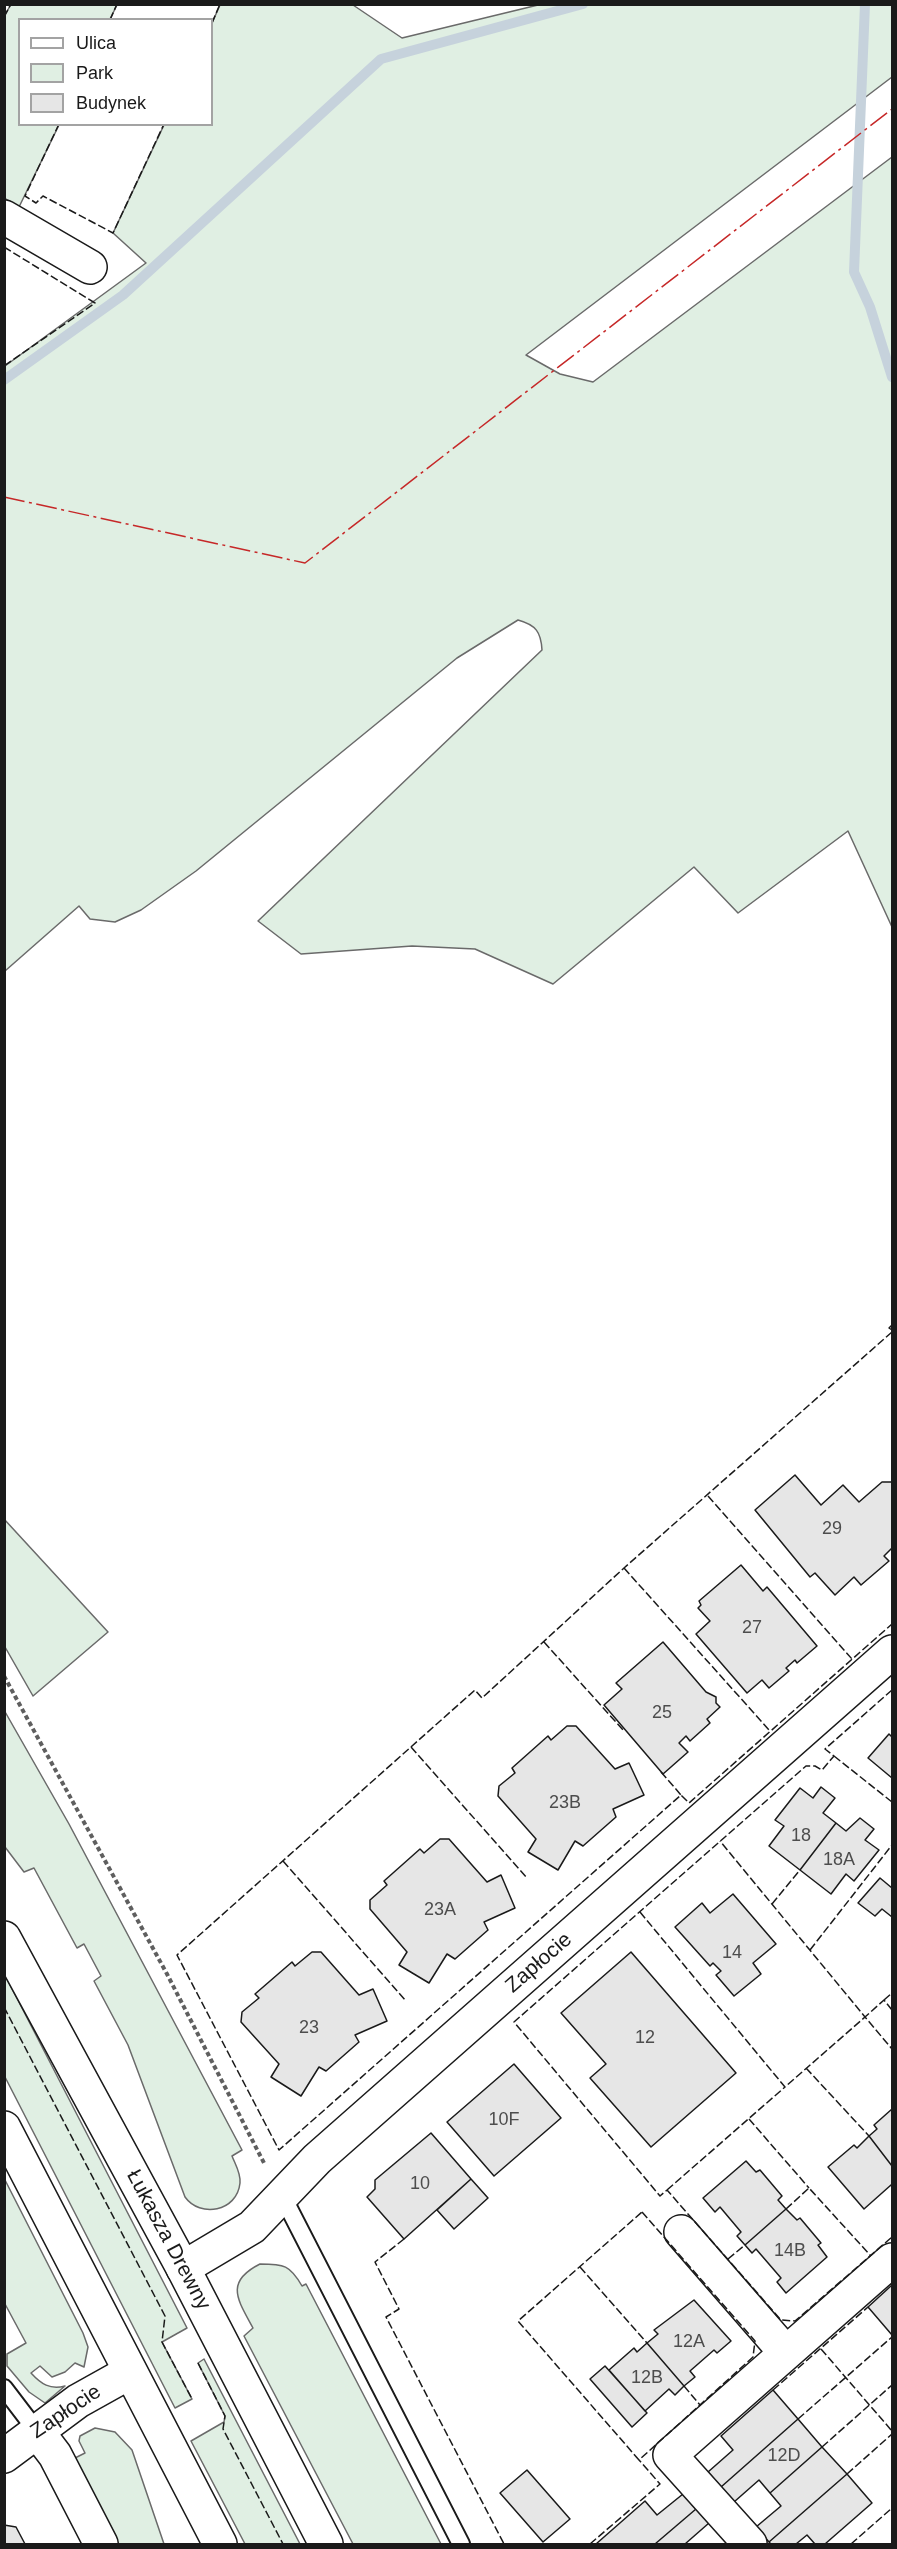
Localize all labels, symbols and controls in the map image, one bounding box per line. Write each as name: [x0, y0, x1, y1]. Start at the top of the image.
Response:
legend: [18, 18, 213, 126]
text: Ulica: [76, 33, 116, 53]
text: Park: [76, 63, 113, 83]
text: Budynek: [76, 93, 146, 113]
house number: 29: [822, 1518, 842, 1540]
house number: 27: [742, 1617, 762, 1639]
house number: 25: [652, 1702, 672, 1724]
house number: 23B: [549, 1792, 581, 1814]
house number: 18: [791, 1825, 811, 1847]
house number: 18A: [823, 1849, 855, 1871]
house number: 23A: [424, 1899, 456, 1921]
street label: Zapłocie: [501, 1927, 577, 1999]
house number: 14: [722, 1942, 742, 1964]
house number: 23: [299, 2017, 319, 2039]
house number: 12: [635, 2027, 655, 2049]
house number: 10F: [488, 2109, 520, 2131]
street label: Łukasza Drewny: [120, 2166, 216, 2314]
house number: 10: [410, 2173, 430, 2195]
house number: 14B: [774, 2240, 806, 2262]
house number: 12A: [673, 2331, 705, 2353]
house number: 12B: [631, 2367, 663, 2389]
street label: Zapłocie: [26, 2379, 106, 2445]
house number: 12D: [767, 2445, 801, 2467]

